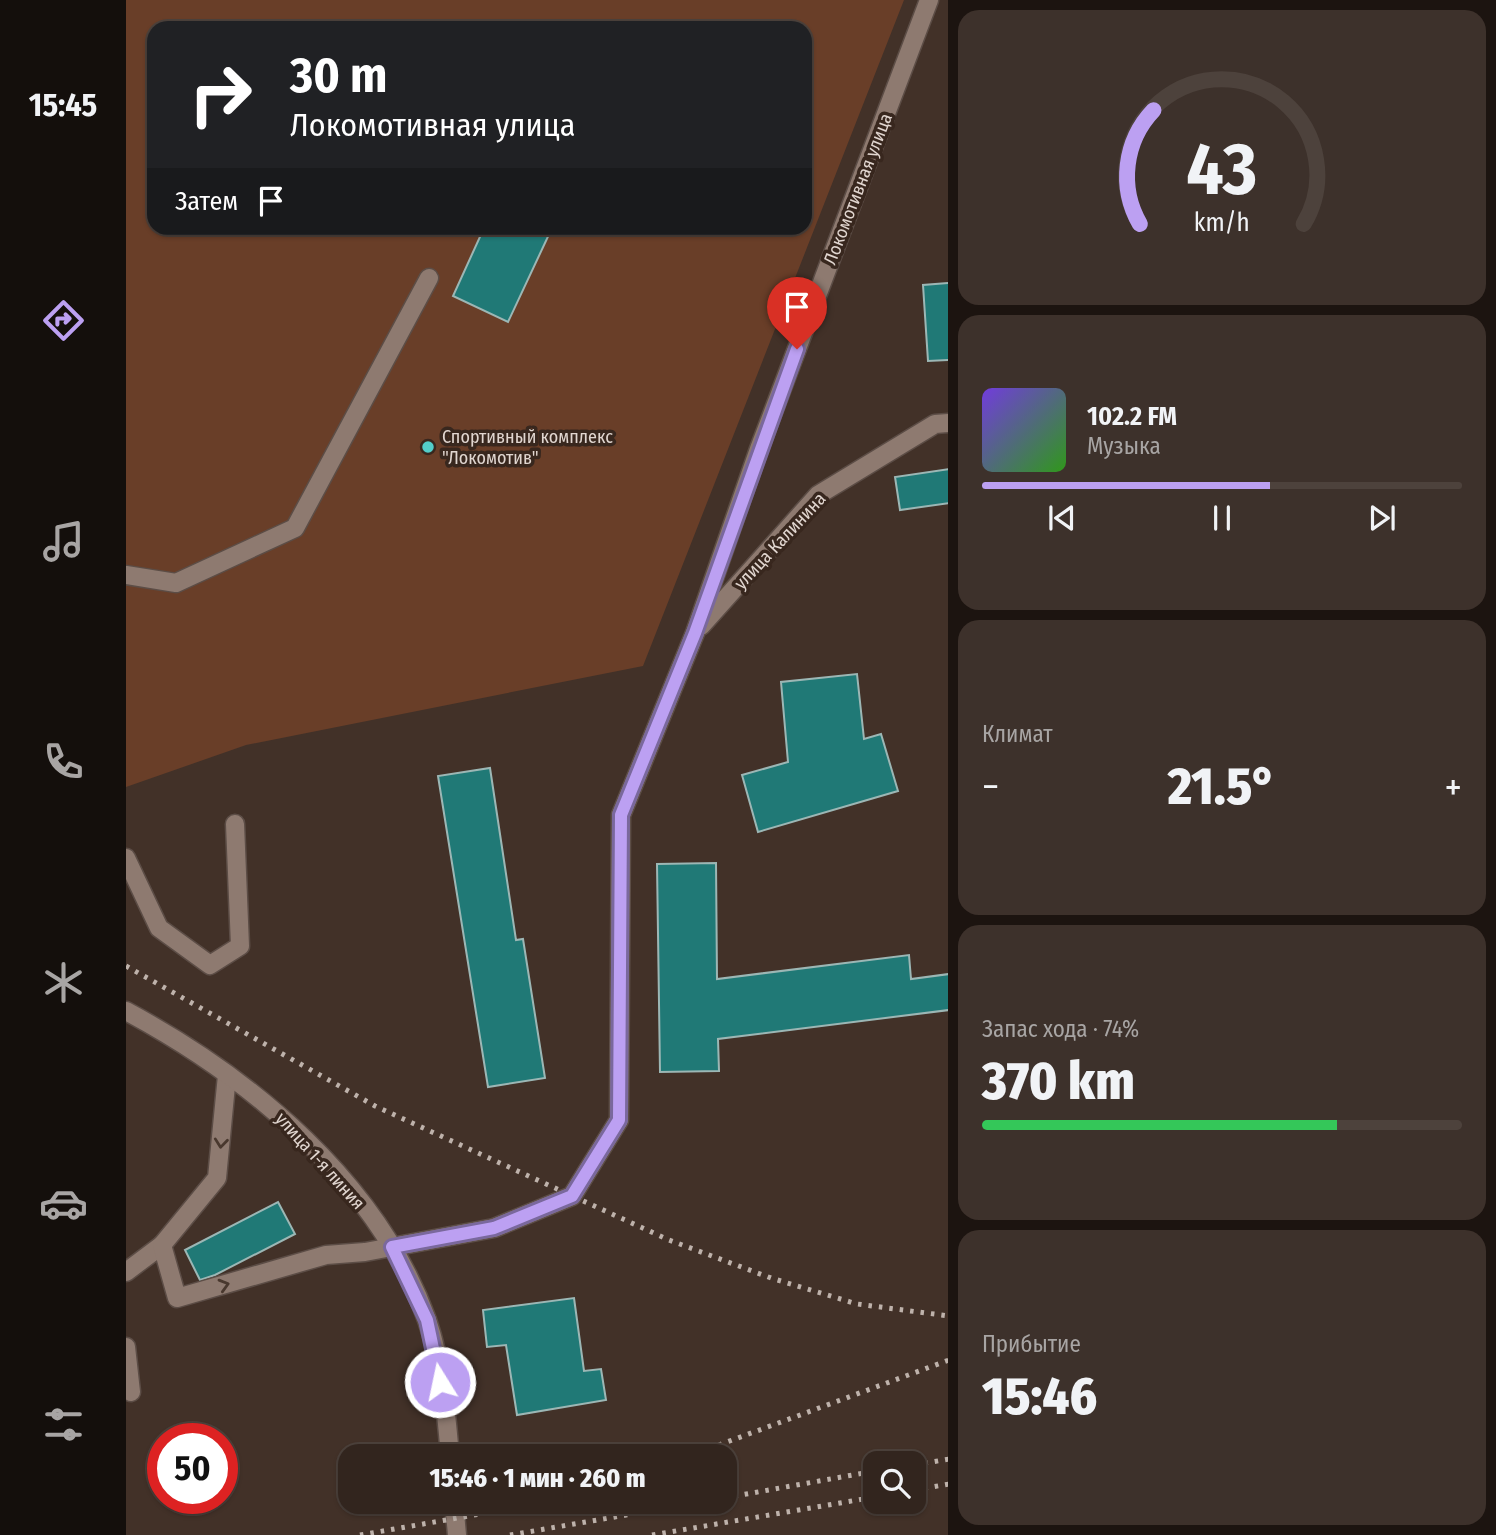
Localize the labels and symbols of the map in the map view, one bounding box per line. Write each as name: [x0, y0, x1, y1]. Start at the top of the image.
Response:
street label: Локомотивная улица: [819, 110, 897, 268]
pin: [767, 277, 827, 349]
place label: Спортивный комплекс "Локомотив": [442, 426, 613, 469]
marker: Спортивный комплекс "Локомотив": [420, 439, 436, 455]
street label: улица Калинина: [730, 488, 831, 594]
street label: улица 1-я линия: [271, 1108, 369, 1214]
one-way arrow: [213, 1137, 228, 1148]
one-way arrow: [218, 1278, 230, 1293]
position arrow: [403, 1345, 477, 1419]
speed limit sign: 50: [147, 1423, 238, 1514]

